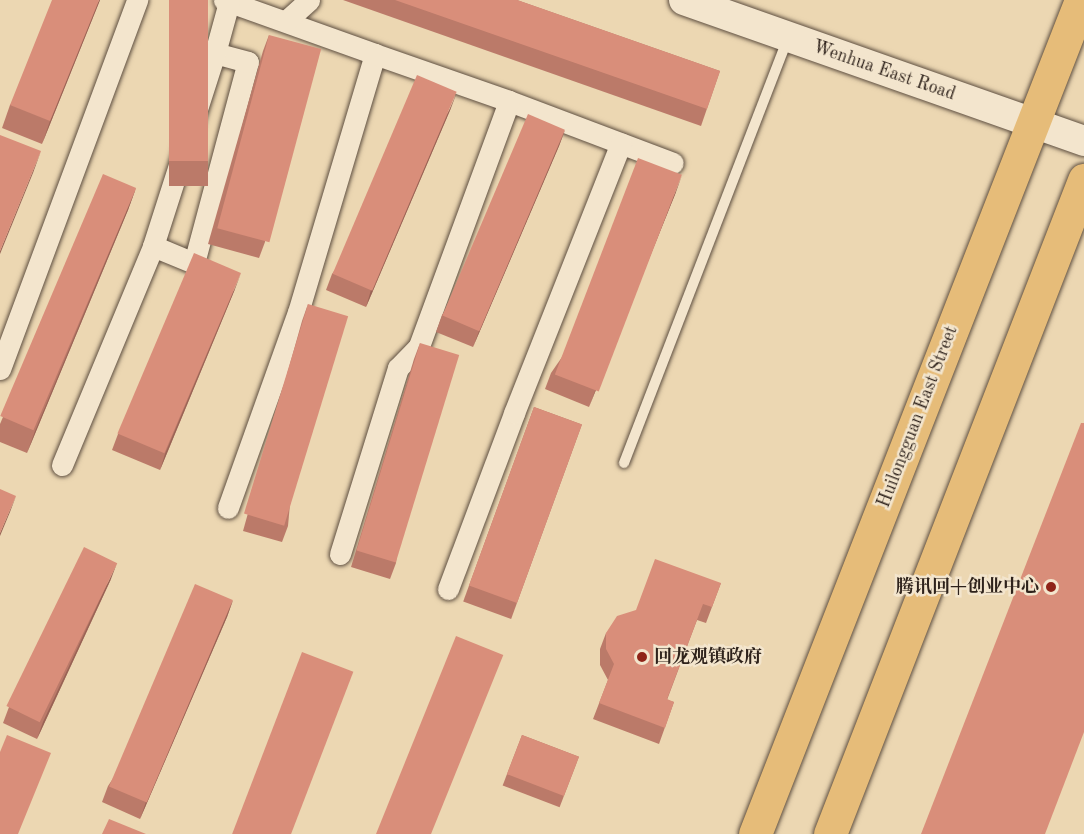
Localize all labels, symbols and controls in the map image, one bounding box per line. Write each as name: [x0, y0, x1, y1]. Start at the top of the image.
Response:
street label: Wenhua East Road: [810, 36, 958, 106]
street label: Huilongguan East Street: [873, 323, 963, 511]
place label: 腾讯回+创业中心: [896, 576, 1039, 598]
marker: 腾讯回+创业中心: [1044, 580, 1058, 594]
place label: 回龙观镇政府: [654, 646, 762, 668]
marker: 回龙观镇政府: [635, 650, 649, 664]

